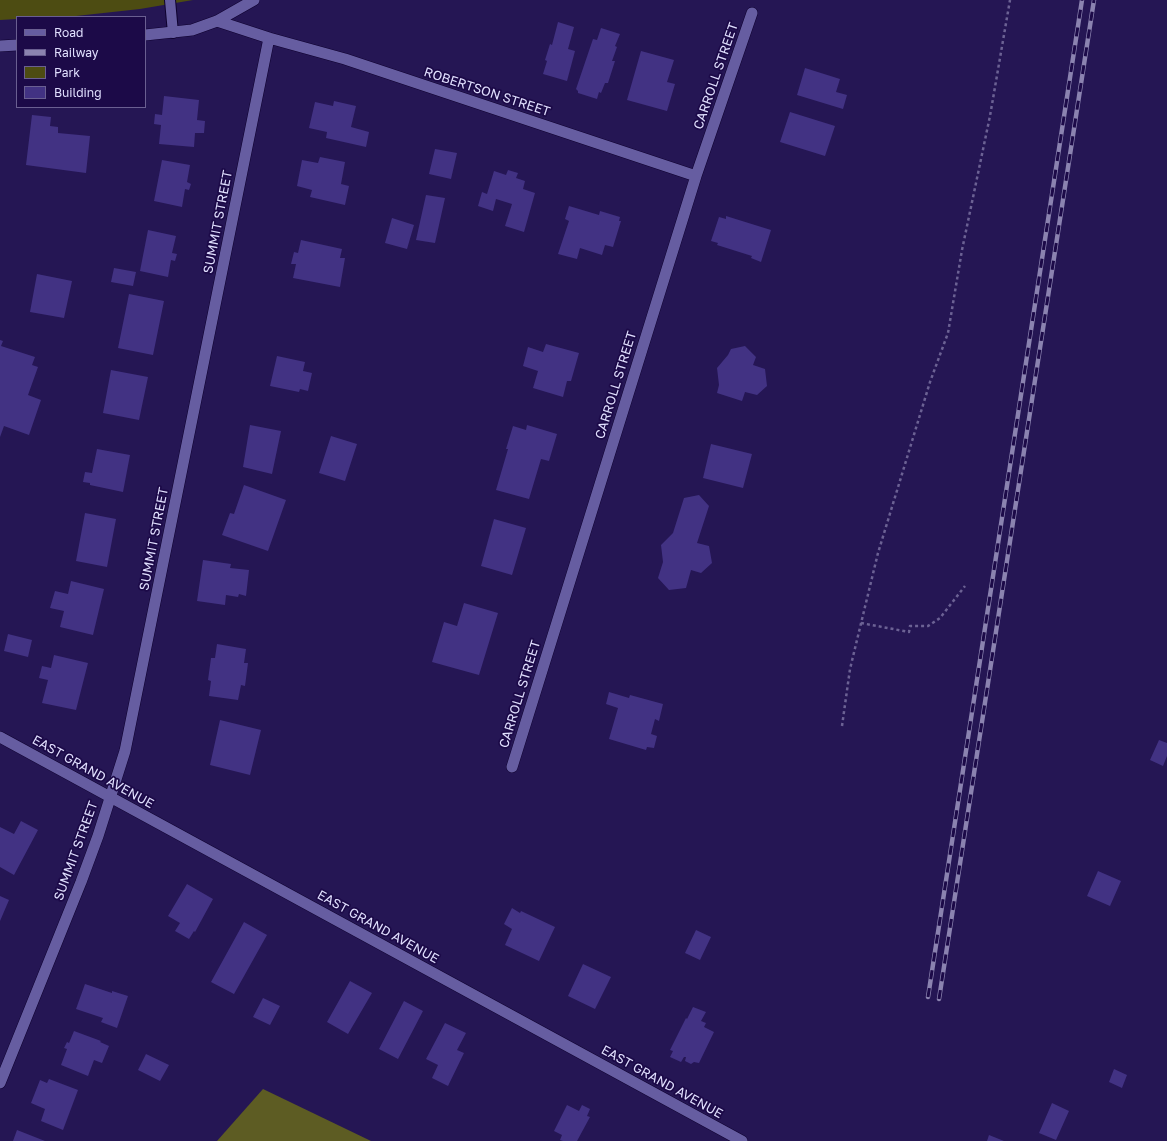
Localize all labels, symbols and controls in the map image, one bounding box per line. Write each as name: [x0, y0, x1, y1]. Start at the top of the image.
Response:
legend: [16, 16, 146, 108]
street label: CARROLL STREET: [690, 21, 742, 131]
text: Road: [54, 25, 83, 40]
text: Railway: [54, 45, 99, 60]
street label: ROBERTSON STREET: [422, 64, 552, 120]
text: Park: [54, 65, 80, 80]
text: Building: [54, 85, 102, 100]
street label: SUMMIT STREET: [200, 169, 236, 275]
street label: CARROLL STREET: [592, 329, 640, 441]
street label: SUMMIT STREET: [136, 486, 172, 592]
street label: CARROLL STREET: [496, 638, 544, 750]
street label: EAST GRAND AVENUE: [30, 732, 156, 812]
street label: SUMMIT STREET: [51, 799, 101, 903]
street label: EAST GRAND AVENUE: [315, 887, 441, 967]
street label: EAST GRAND AVENUE: [599, 1042, 725, 1122]

